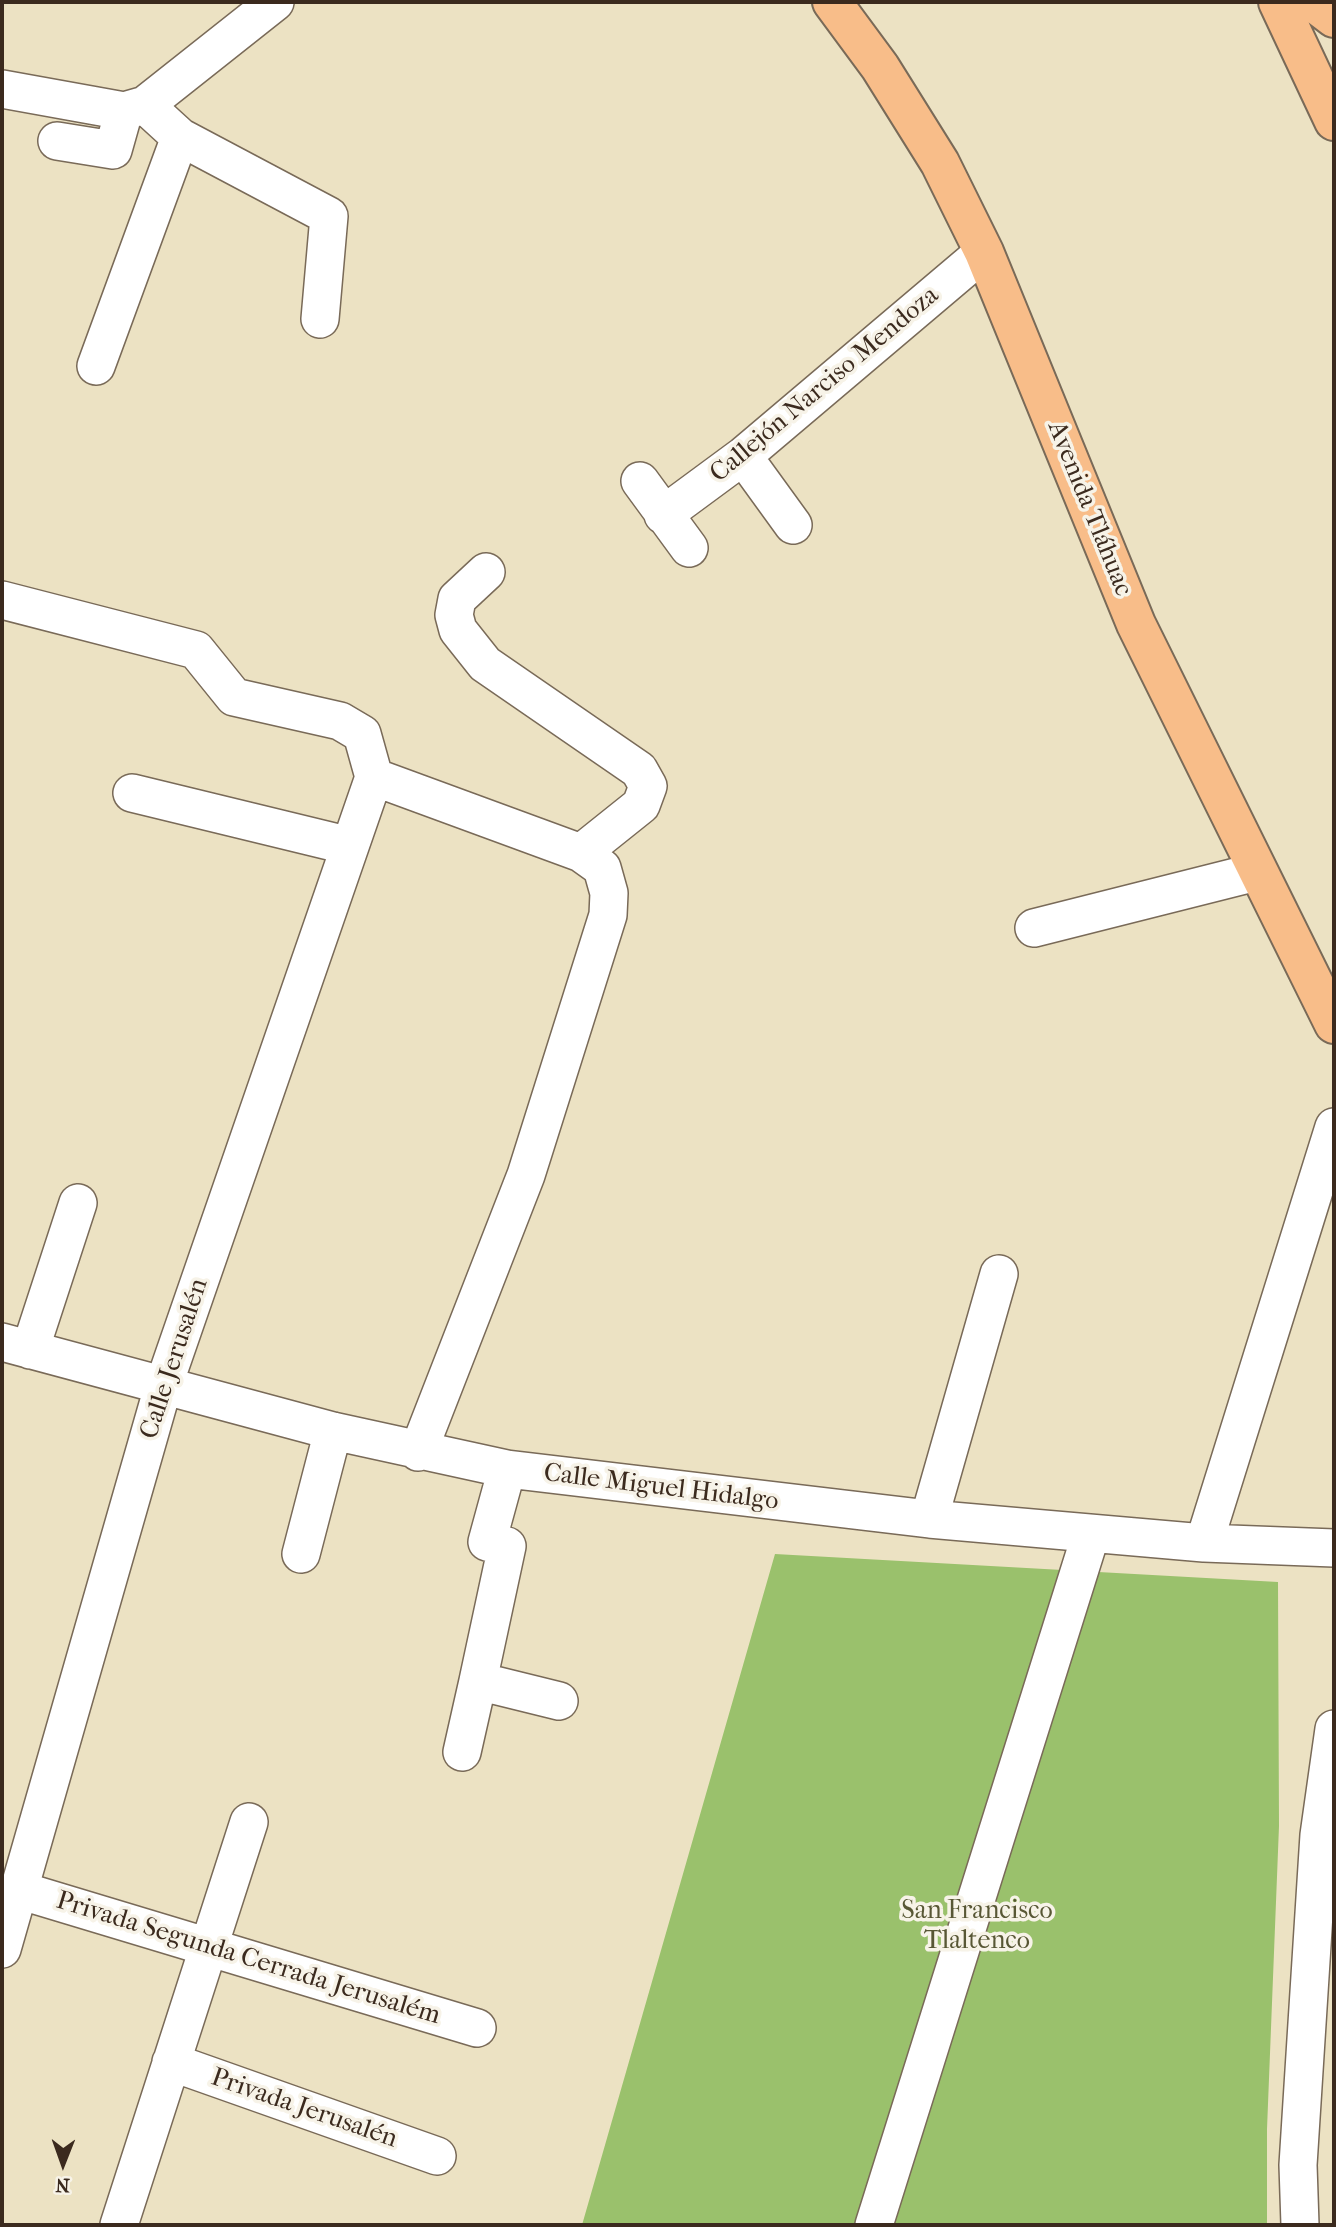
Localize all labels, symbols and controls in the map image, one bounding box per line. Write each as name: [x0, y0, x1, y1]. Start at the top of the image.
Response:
street label: Callejón Narciso Mendoza: [704, 280, 946, 490]
street label: Avenida Tláhuac: [1040, 417, 1138, 601]
street label: Calle Jerusalén: [134, 1275, 216, 1443]
street label: Calle Miguel Hidalgo: [542, 1458, 780, 1518]
street label: Privada Segunda Cerrada Jerusalém: [52, 1886, 444, 2032]
park label: San Francisco Tlaltenco: [901, 1896, 1053, 1958]
street label: Privada Jerusalén: [207, 2062, 401, 2156]
north arrow: [28, 2129, 98, 2199]
text: N: [55, 2174, 70, 2196]

